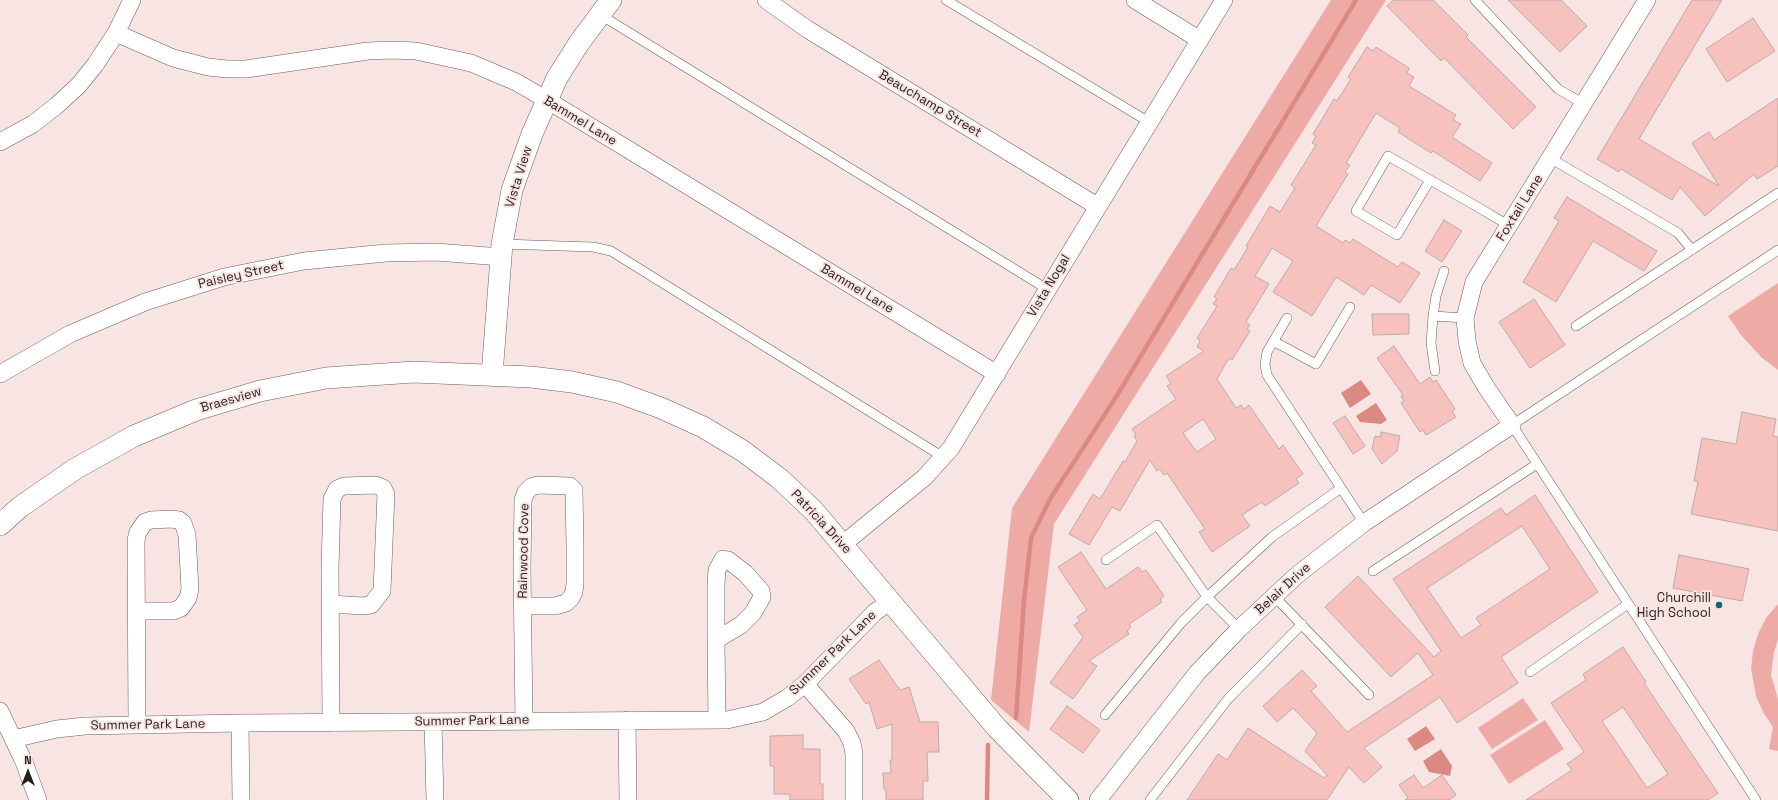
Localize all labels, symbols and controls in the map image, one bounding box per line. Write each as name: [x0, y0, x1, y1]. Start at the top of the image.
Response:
street label: Beauchamp Street: [876, 67, 984, 141]
street label: Bammel Lane: [540, 93, 620, 149]
street label: Vista View: [502, 144, 536, 210]
street label: Foxtail Lane: [1493, 172, 1547, 244]
street label: Vista Nogal: [1024, 252, 1074, 320]
street label: Paisley Street: [197, 258, 285, 292]
street label: Bammel Lane: [817, 261, 897, 317]
street label: Braesview: [199, 384, 263, 416]
street label: Patricia Drive: [787, 487, 855, 557]
street label: Rainwood Cove: [515, 503, 533, 599]
street label: Belair Drive: [1252, 560, 1314, 618]
place label: Churchill High School: [1637, 590, 1711, 621]
marker: Churchill High School: [1714, 600, 1724, 610]
street label: Summer Park Lane: [786, 608, 880, 698]
street label: Summer Park Lane: [414, 712, 530, 730]
street label: Summer Park Lane: [90, 716, 206, 734]
north arrow: [8, 752, 48, 792]
text: N: [24, 753, 32, 767]

